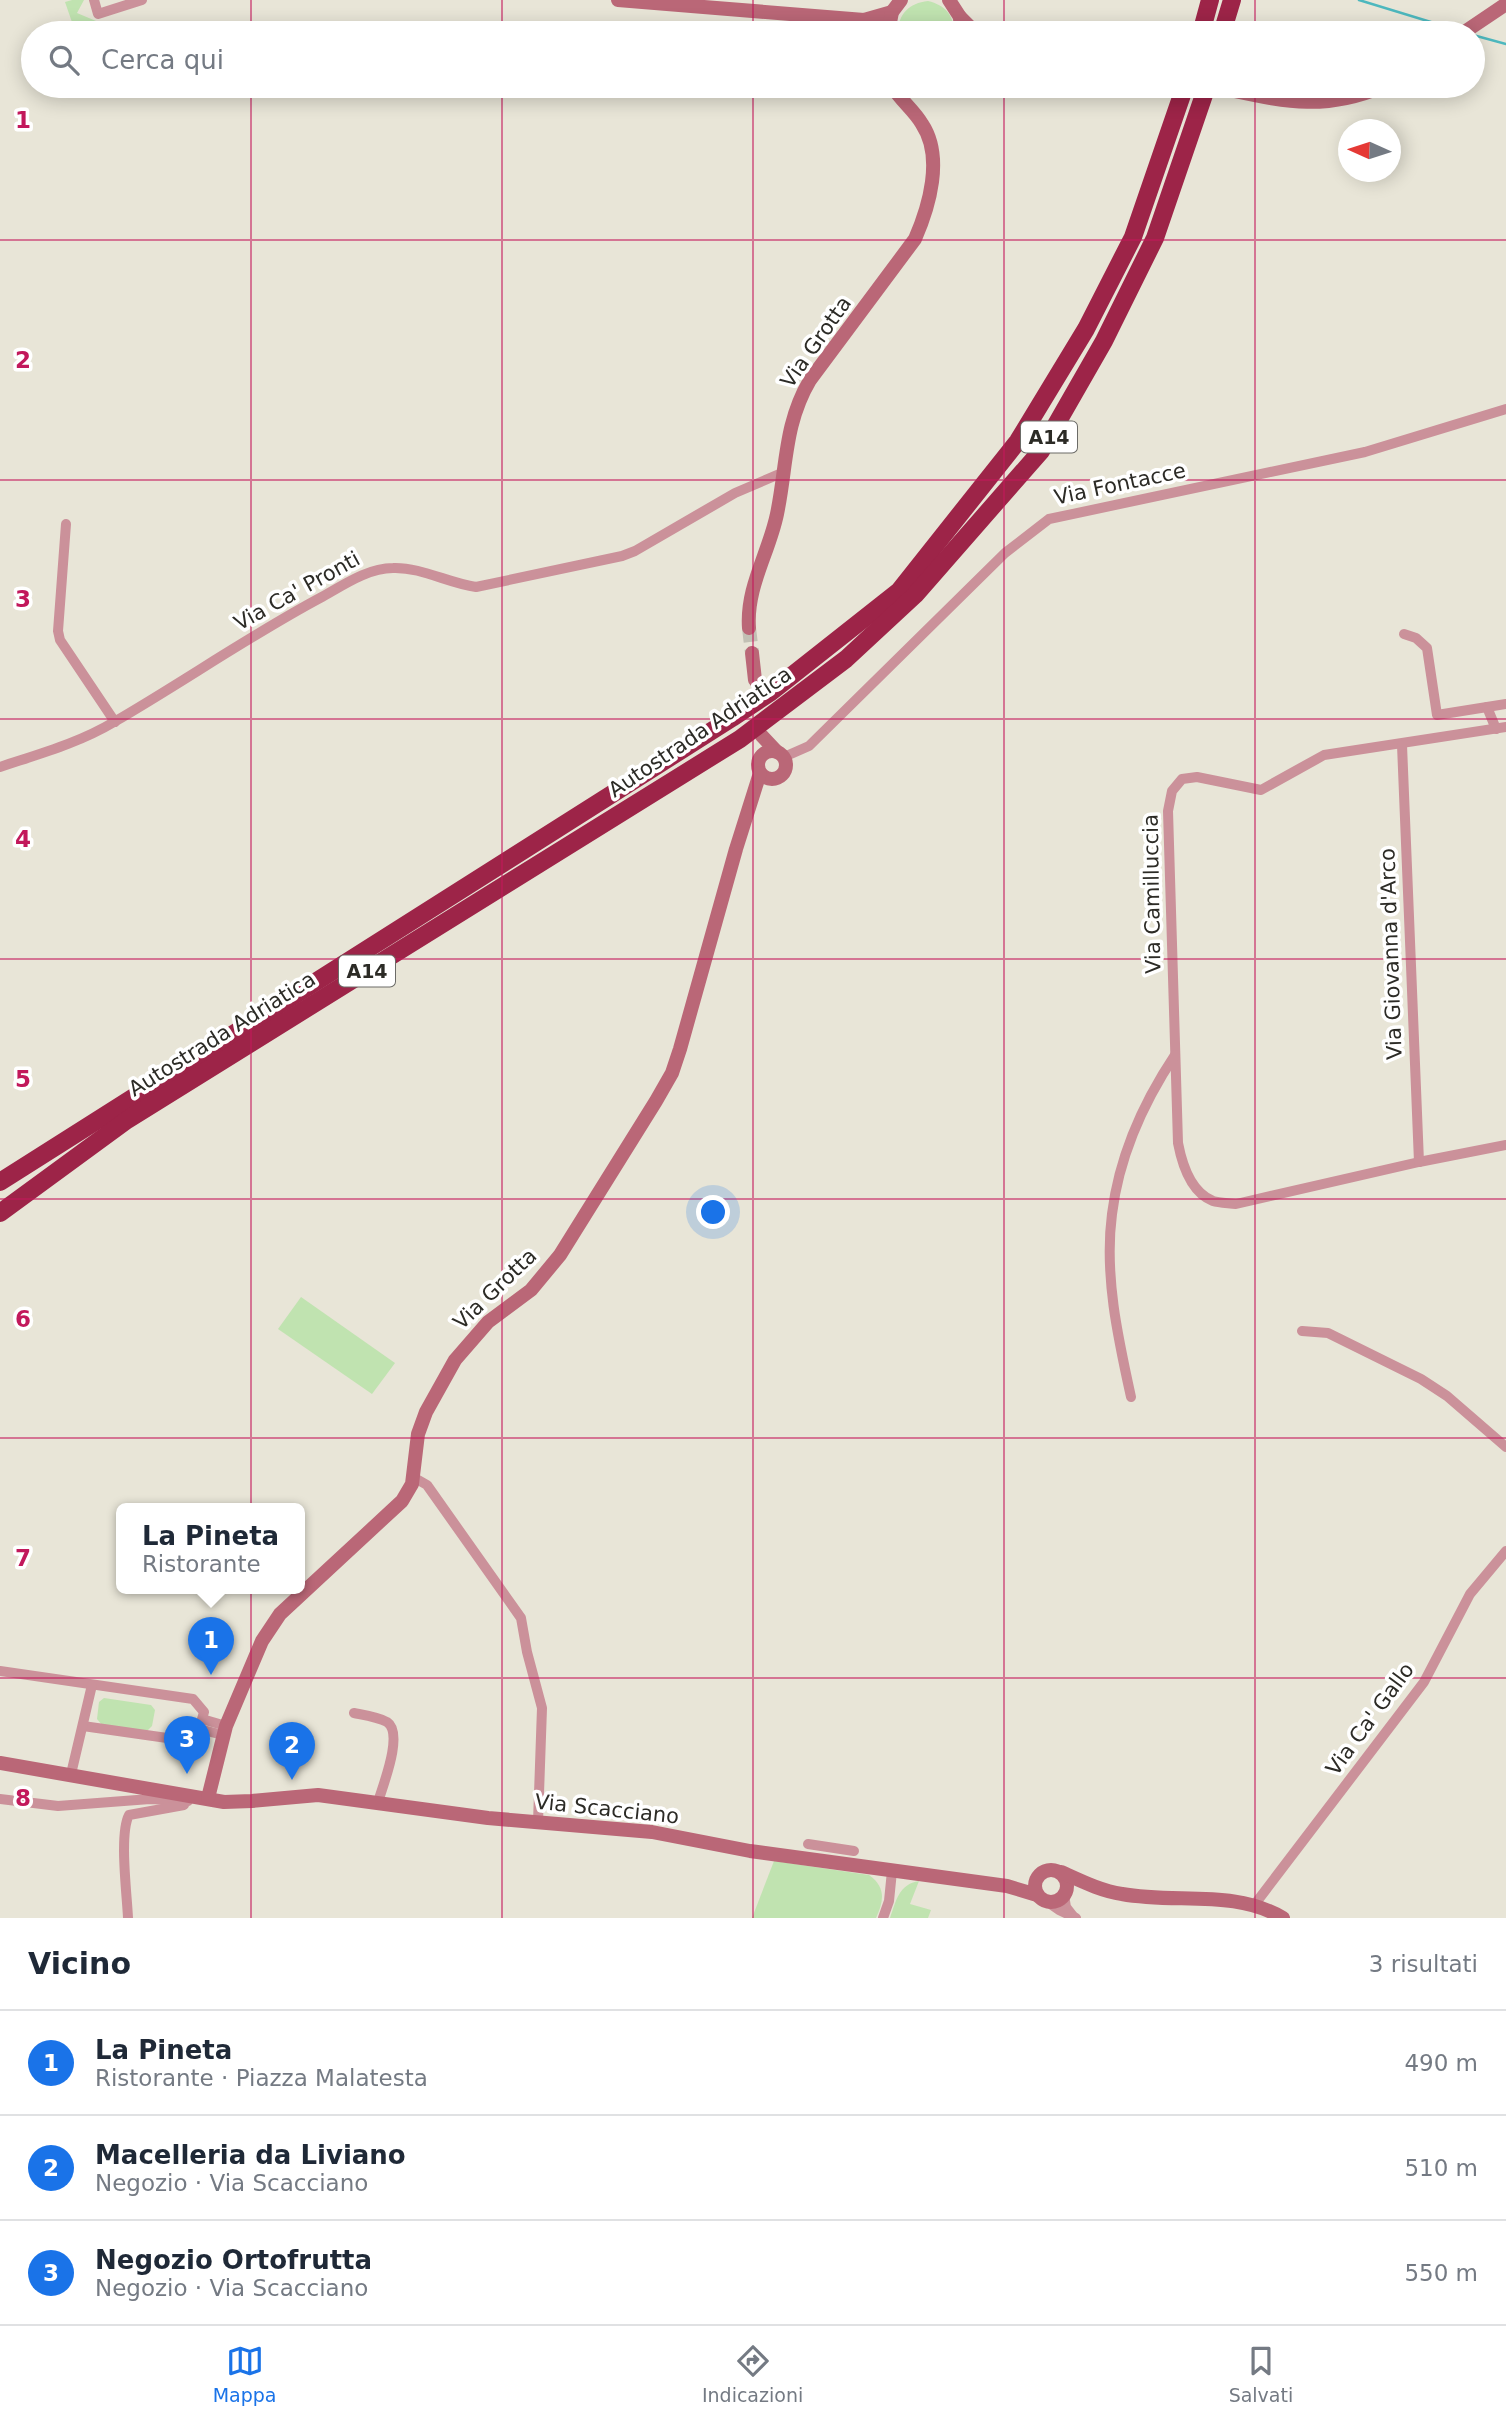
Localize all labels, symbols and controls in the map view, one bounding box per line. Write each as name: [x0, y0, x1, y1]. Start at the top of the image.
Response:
search box: [21, 21, 1485, 98]
icon: search: [45, 41, 83, 79]
text: Cerca qui: [101, 45, 224, 75]
text: 1: [15, 107, 31, 133]
north arrow: [1338, 119, 1401, 182]
street label: Via Grotta: [776, 292, 856, 392]
text: 2: [15, 347, 31, 373]
road number: A14: [1021, 422, 1077, 452]
street label: Via Fontacce: [1052, 458, 1188, 510]
street label: Via Ca' Pronti: [230, 547, 364, 635]
text: 3: [15, 586, 31, 612]
street label: Autostrada Adriatica: [604, 662, 796, 802]
street label: Via Camilluccia: [1139, 814, 1165, 974]
text: 4: [15, 826, 31, 852]
street label: Via Giovanna d'Arco: [1375, 848, 1407, 1060]
road number: A14: [339, 956, 395, 987]
street label: Autostrada Adriatica: [124, 967, 320, 1101]
text: 5: [15, 1066, 31, 1092]
your location: [696, 1195, 730, 1229]
street label: Via Grotta: [449, 1244, 541, 1334]
text: 6: [15, 1306, 31, 1332]
popup: [116, 1503, 305, 1594]
text: La Pineta: [142, 1521, 279, 1551]
text: 7: [15, 1545, 31, 1571]
text: Ristorante: [142, 1551, 261, 1577]
pin: 1: [188, 1617, 234, 1675]
street label: Via Ca' Gallo: [1321, 1658, 1419, 1780]
pin: 3: [164, 1716, 210, 1774]
pin: 2: [269, 1722, 315, 1780]
text: 8: [15, 1785, 31, 1811]
street label: Via Scacciano: [534, 1789, 680, 1829]
text: Vicino: [28, 1946, 131, 1981]
text: 3 risultati: [1369, 1951, 1478, 1977]
text: La Pineta: [95, 2035, 232, 2065]
text: 1: [43, 2050, 59, 2076]
text: 490 m: [1404, 2050, 1478, 2076]
text: Ristorante · Piazza Malatesta: [95, 2065, 428, 2091]
text: Macelleria da Liviano: [95, 2140, 406, 2170]
text: 2: [43, 2155, 59, 2181]
text: 510 m: [1404, 2155, 1478, 2181]
text: Negozio · Via Scacciano: [95, 2170, 368, 2196]
text: Negozio Ortofrutta: [95, 2245, 372, 2275]
text: 3: [43, 2260, 59, 2286]
text: 550 m: [1404, 2260, 1478, 2286]
text: Negozio · Via Scacciano: [95, 2275, 368, 2301]
tab: Mappa: [213, 2342, 277, 2406]
tab: Indicazioni: [702, 2342, 803, 2406]
tab: Salvati: [1229, 2342, 1293, 2406]

